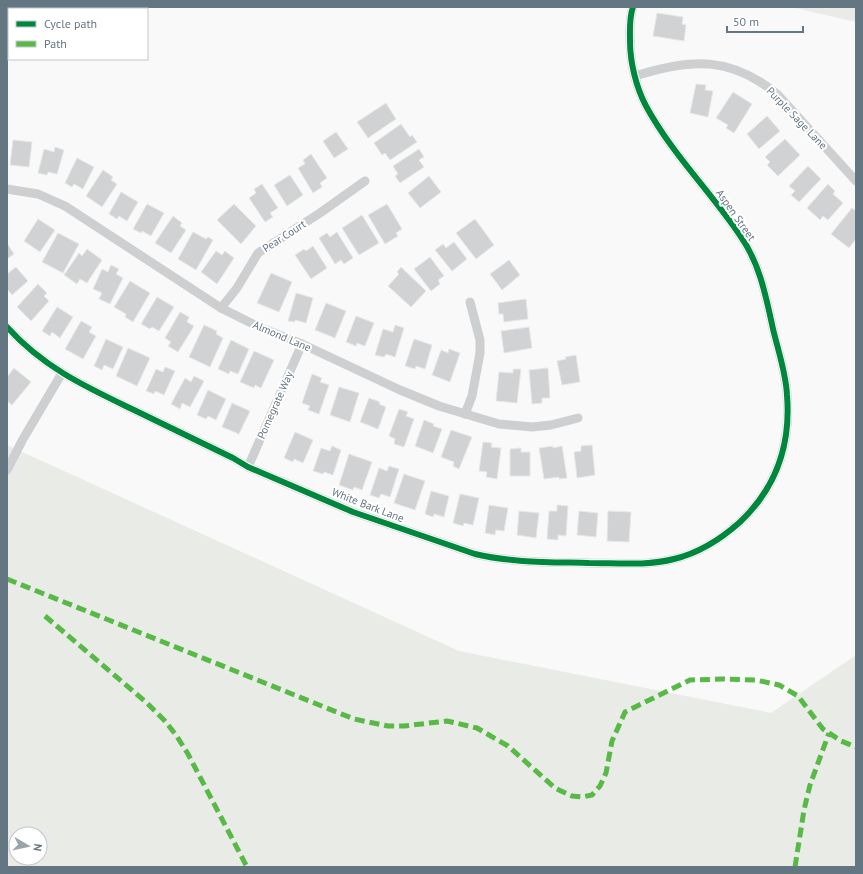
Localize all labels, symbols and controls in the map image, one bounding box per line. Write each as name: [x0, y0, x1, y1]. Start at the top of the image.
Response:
legend: [8, 8, 148, 60]
scale bar: [727, 8, 803, 34]
text: 50 m: [733, 14, 759, 29]
text: Cycle path: [44, 16, 97, 31]
text: Path: [44, 36, 67, 51]
street label: Purple Sage Lane: [764, 84, 831, 152]
street label: Aspen Street: [713, 187, 759, 244]
street label: Pear Court: [260, 217, 309, 255]
street label: Almond Lane: [251, 317, 314, 355]
street label: Pomegrate Way: [254, 368, 296, 441]
street label: White Bark Lane: [330, 485, 406, 525]
north arrow: [8, 826, 48, 866]
text: N: [30, 843, 45, 852]

